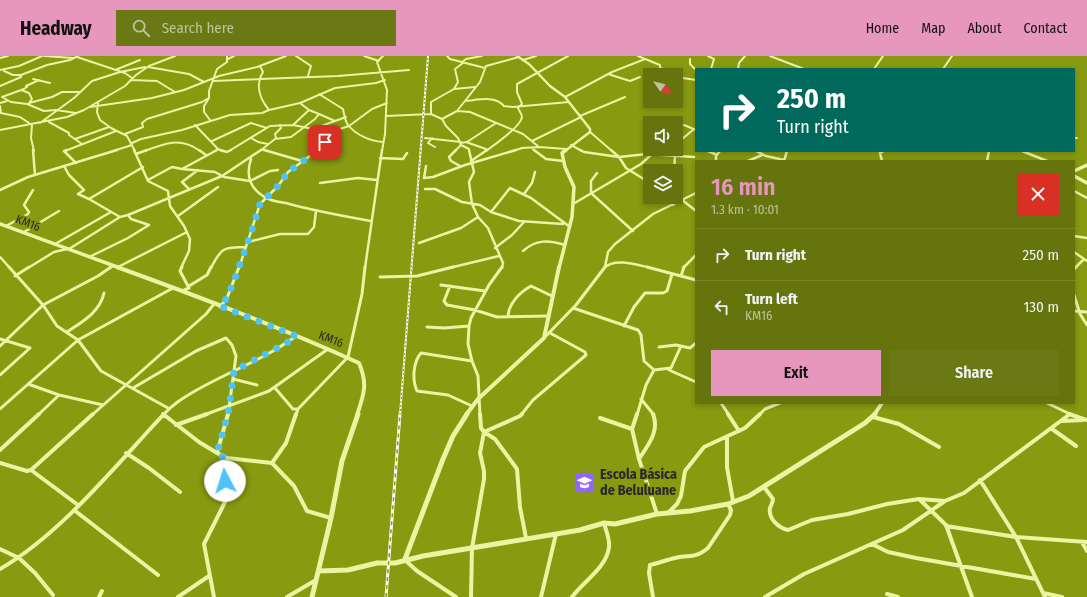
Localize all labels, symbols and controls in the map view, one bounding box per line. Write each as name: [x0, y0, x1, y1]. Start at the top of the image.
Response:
search box: [116, 10, 396, 46]
text: Headway: [20, 17, 92, 40]
icon: search: [130, 17, 152, 39]
text: Search here: [162, 19, 234, 37]
text: Home: [866, 20, 899, 37]
text: Map: [921, 20, 945, 37]
text: About: [967, 20, 1002, 37]
text: Contact: [1024, 20, 1067, 37]
north arrow: [643, 68, 683, 108]
map controls: [643, 68, 683, 204]
text: 250 m: [777, 82, 846, 115]
icon: right: [711, 84, 763, 136]
button: sound: [643, 116, 683, 156]
text: Turn right: [777, 116, 849, 138]
pin: [308, 125, 342, 159]
icon: arrive: [314, 131, 336, 153]
button: layers: [643, 164, 683, 204]
text: 16 min: [711, 173, 776, 201]
button: close: [1017, 173, 1059, 215]
text: 1.3 km · 10:01: [711, 202, 779, 217]
street label: KM16: [14, 212, 42, 234]
icon: right: [711, 244, 733, 266]
text: Turn right: [745, 246, 806, 264]
text: 250 m: [1023, 246, 1059, 264]
text: Turn left: [745, 290, 798, 308]
icon: left: [711, 296, 733, 318]
text: 130 m: [1024, 298, 1059, 316]
text: KM16: [745, 308, 772, 323]
street label: KM16: [317, 328, 345, 350]
button: Exit: [711, 350, 881, 396]
button: Share: [889, 350, 1059, 396]
position arrow: [204, 460, 246, 502]
place label: Escola Básica de Beluluane: [600, 466, 677, 499]
school or university icon: Escola Básica de Beluluane: [571, 469, 597, 495]

